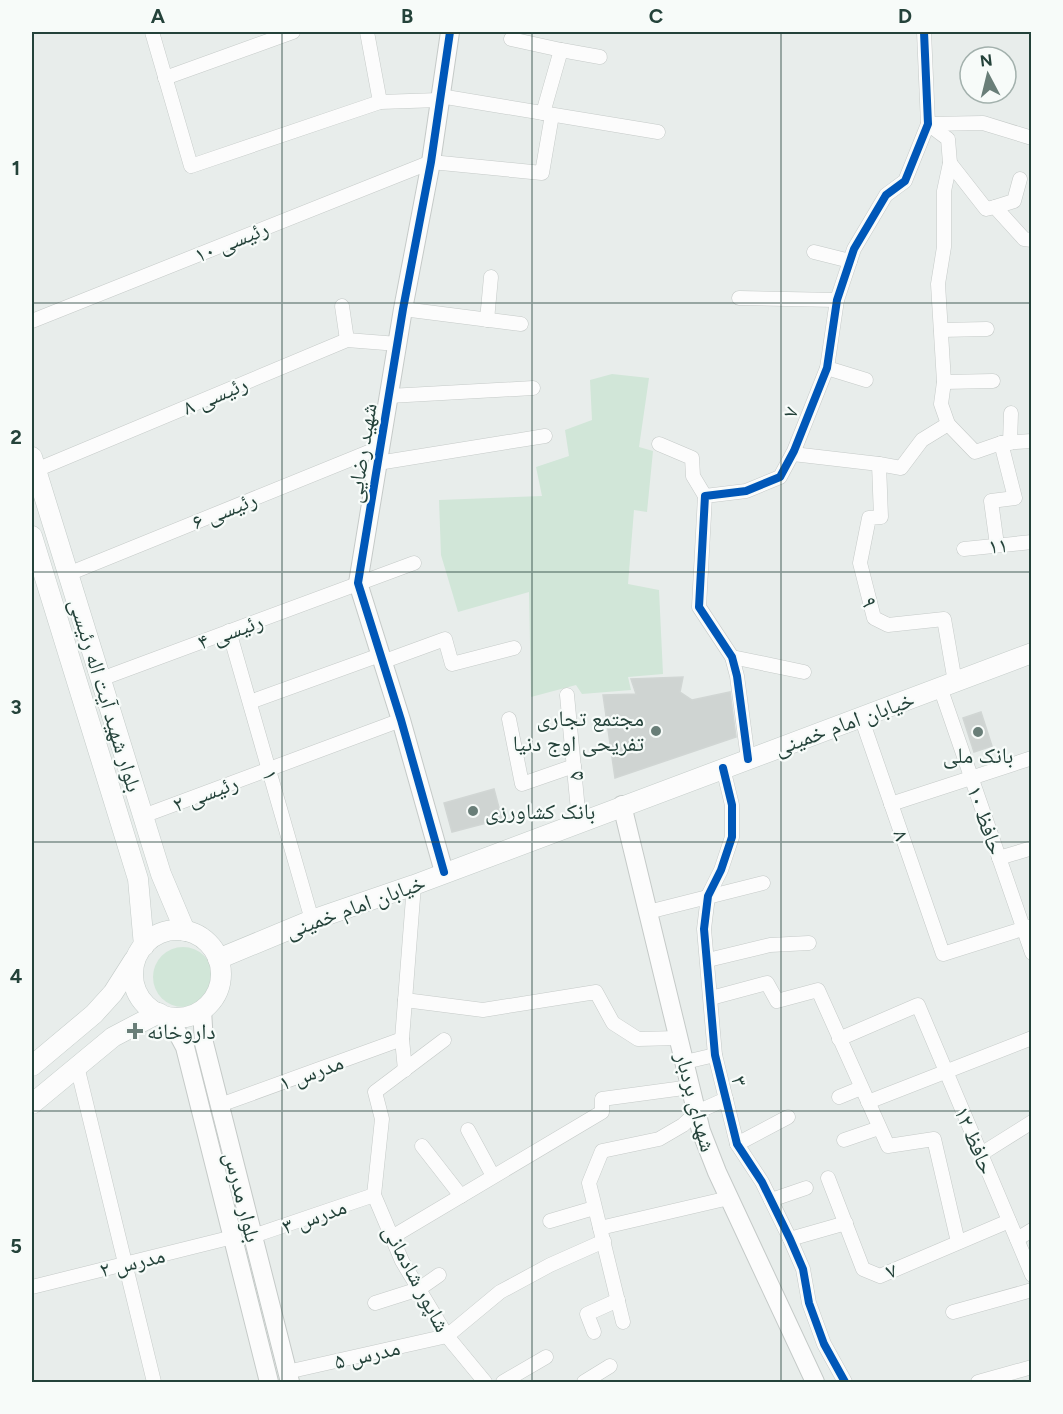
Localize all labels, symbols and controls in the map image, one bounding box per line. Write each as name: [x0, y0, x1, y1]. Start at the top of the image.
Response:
text: A: [151, 4, 166, 28]
text: B: [401, 4, 413, 28]
text: C: [649, 4, 663, 28]
text: D: [898, 4, 912, 28]
north arrow: [958, 45, 1018, 105]
text: N: [979, 50, 994, 71]
text: 1: [12, 156, 20, 180]
street label: رئیسی ۱۰: [190, 214, 272, 268]
street label: رئیسی ۸: [179, 370, 252, 421]
street label: شهید رضایی: [340, 401, 383, 505]
street label: ۷: [776, 402, 805, 422]
text: 2: [10, 425, 22, 449]
street label: رئیسی ۶: [188, 485, 261, 536]
street label: ۱۱: [987, 531, 1009, 560]
street label: ۹: [855, 594, 884, 610]
street label: بلوار شهید آیت اله رئیسی: [63, 595, 148, 795]
street label: رئیسی ۴: [194, 607, 267, 656]
street label: خیابان امام خمینی: [770, 686, 918, 762]
text: 3: [10, 695, 22, 719]
place label: مجتمع تجاری تفریحی اوج دنیا: [513, 705, 645, 757]
marker: مجتمع تجاری تفریحی اوج دنیا: [649, 724, 663, 738]
marker: بانک ملی: [971, 725, 985, 739]
place label: بانک ملی: [943, 742, 1013, 769]
street label: ۱: [256, 767, 285, 784]
street label: رئیسی ۲: [169, 769, 242, 818]
street label: ۵: [562, 770, 589, 782]
street label: حافظ ۱۰: [961, 782, 1010, 858]
place label: بانک کشاورزی: [485, 798, 595, 825]
marker: بانک کشاورزی: [466, 804, 480, 818]
street label: ۸: [887, 826, 916, 844]
street label: خیابان امام خمینی: [281, 869, 429, 945]
text: 4: [10, 964, 23, 988]
place label: داروخانه: [147, 1018, 216, 1045]
marker: داروخانه: [128, 1024, 142, 1038]
street label: مدرس ۱: [275, 1048, 347, 1097]
street label: شهدای بردبار: [669, 1049, 722, 1155]
street label: ۳: [725, 1073, 754, 1089]
street label: حافظ ۱۲: [948, 1102, 1001, 1178]
street label: بلوار مدرس: [218, 1149, 267, 1245]
street label: مدرس ۳: [278, 1193, 350, 1240]
street label: شاپور شادمانی: [377, 1220, 456, 1337]
text: 5: [10, 1234, 22, 1258]
street label: مدرس ۲: [97, 1241, 168, 1284]
street label: ۷: [882, 1256, 900, 1285]
street label: مدرس ۵: [332, 1334, 403, 1375]

